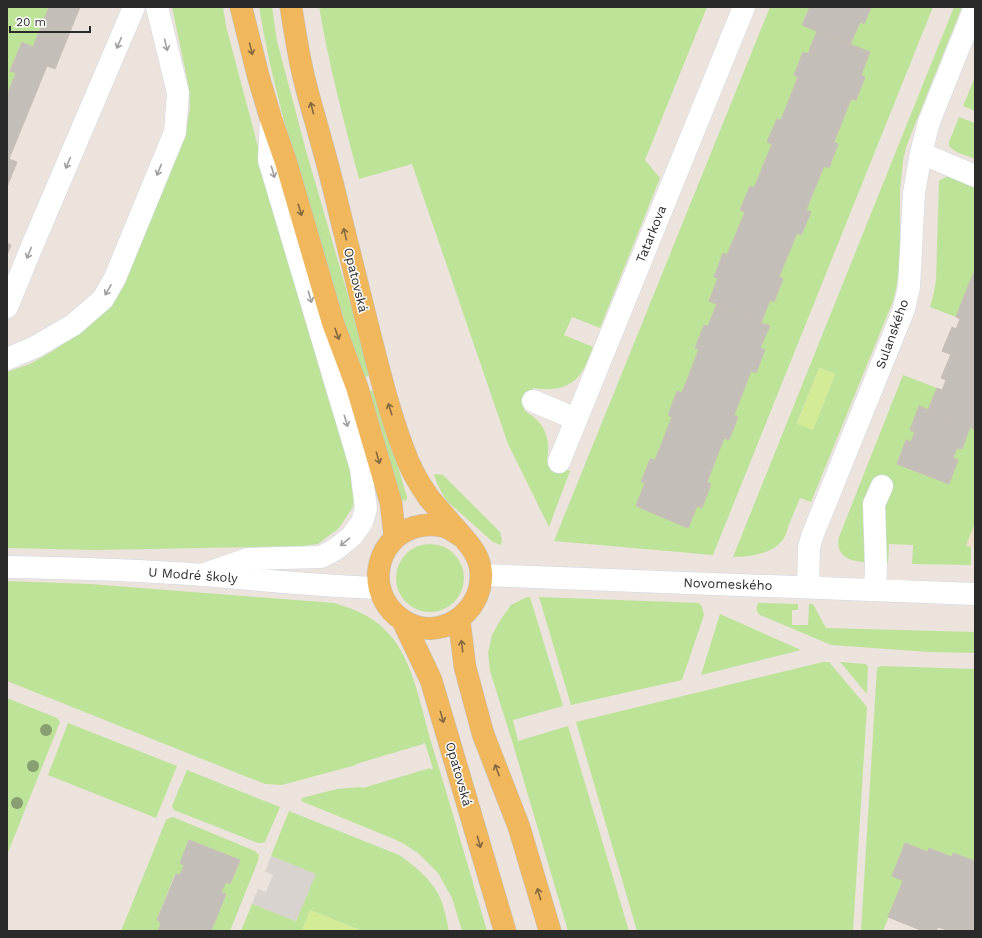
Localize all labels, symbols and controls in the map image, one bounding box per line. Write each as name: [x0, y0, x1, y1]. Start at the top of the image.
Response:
scale bar: [10, 8, 90, 34]
text: 20 m: [16, 15, 46, 29]
one-way arrow: [114, 36, 122, 48]
one-way arrow: [163, 38, 171, 51]
one-way arrow: [248, 42, 255, 55]
one-way arrow: [308, 102, 315, 115]
one-way arrow: [63, 156, 71, 168]
one-way arrow: [155, 164, 163, 176]
one-way arrow: [270, 165, 277, 178]
street label: Tatarkova: [633, 202, 670, 265]
one-way arrow: [297, 203, 304, 216]
one-way arrow: [341, 228, 349, 241]
street label: Opatovská: [341, 246, 371, 315]
one-way arrow: [25, 247, 32, 259]
one-way arrow: [104, 284, 112, 296]
one-way arrow: [307, 290, 314, 303]
street label: Sulanského: [872, 297, 912, 371]
one-way arrow: [334, 328, 341, 341]
one-way arrow: [386, 403, 393, 416]
one-way arrow: [343, 415, 350, 428]
one-way arrow: [375, 451, 382, 464]
one-way arrow: [340, 537, 351, 546]
street label: U Modré školy: [148, 564, 239, 586]
street label: Novomeského: [683, 575, 773, 593]
one-way arrow: [458, 640, 466, 653]
one-way arrow: [439, 710, 446, 723]
street label: Opatovská: [443, 740, 476, 808]
one-way arrow: [493, 765, 501, 777]
one-way arrow: [476, 835, 483, 848]
one-way arrow: [535, 887, 542, 900]

